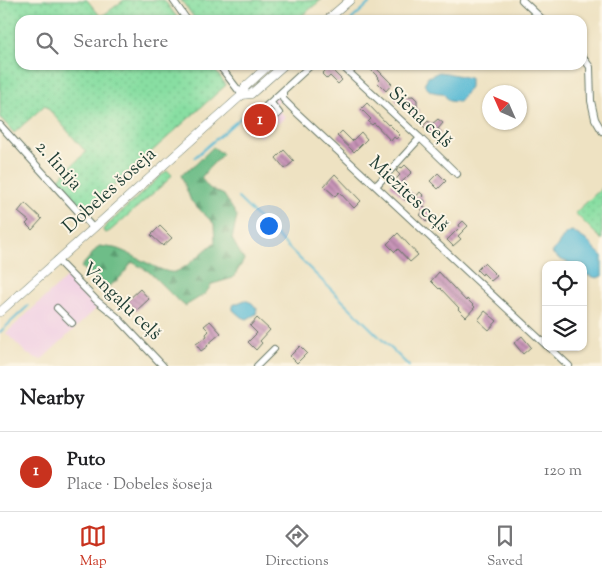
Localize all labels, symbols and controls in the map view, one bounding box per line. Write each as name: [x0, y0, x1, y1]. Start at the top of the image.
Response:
search box: [15, 15, 587, 70]
icon: search: [33, 29, 61, 57]
text: Search here: [73, 29, 168, 56]
street label: Siena ceļš: [382, 81, 458, 155]
north arrow: [482, 85, 527, 130]
pin: 1: [244, 101, 276, 139]
street label: 2. līnija: [28, 135, 88, 197]
street label: Dobeles šoseja: [57, 141, 163, 241]
street label: Miezītes ceļš: [362, 151, 454, 239]
your location: [256, 213, 282, 239]
street label: Vangaļu ceļš: [75, 257, 167, 347]
map controls: [542, 261, 587, 351]
button: locate: [542, 261, 587, 306]
button: layers: [542, 306, 587, 351]
text: Nearby: [20, 384, 85, 414]
text: Puto: [67, 447, 105, 474]
text: 1: [33, 460, 39, 483]
text: 120 m: [544, 460, 582, 483]
text: Place · Dobeles šoseja: [67, 474, 213, 497]
tab: Map: [79, 522, 107, 572]
tab: Directions: [265, 522, 329, 572]
tab: Saved: [487, 522, 523, 572]

